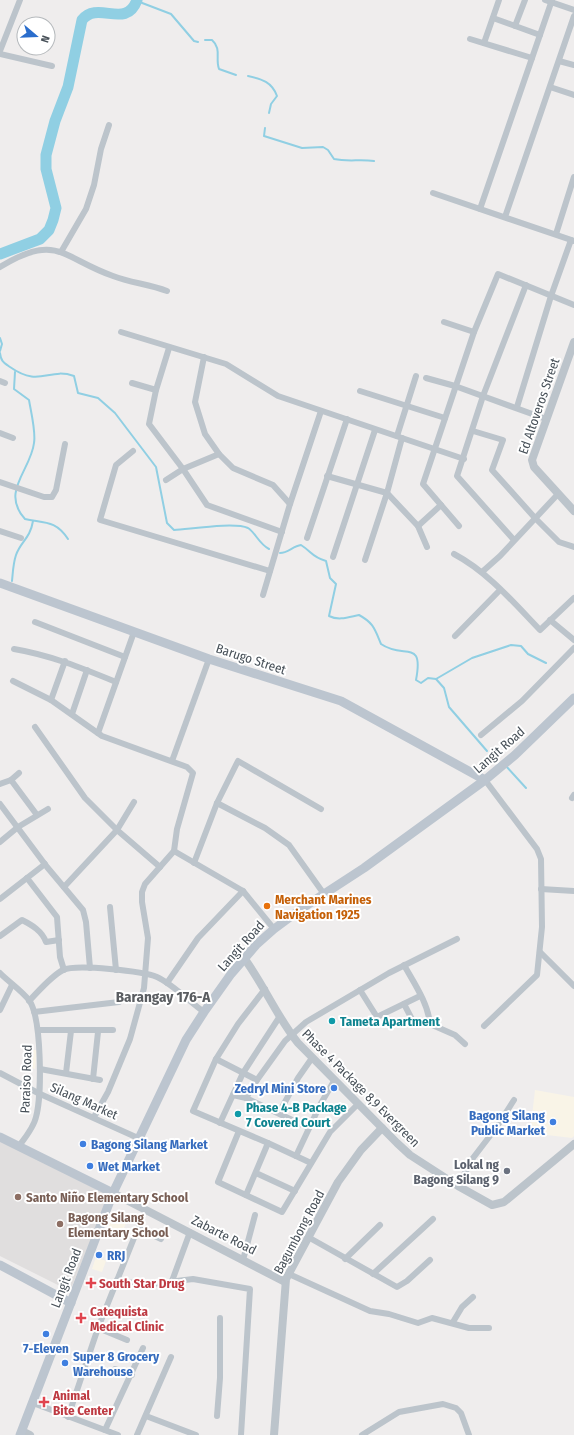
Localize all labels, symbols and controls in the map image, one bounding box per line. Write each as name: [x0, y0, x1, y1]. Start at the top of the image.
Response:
north arrow: [16, 16, 56, 56]
text: N: [38, 34, 52, 44]
street label: Ed Altoveros Street: [516, 355, 563, 456]
street label: Barugo Street: [214, 641, 289, 678]
street label: Langit Road: [470, 724, 528, 776]
place label: Merchant Marines Navigation 1925: [275, 892, 372, 922]
marker: Merchant Marines Navigation 1925: [262, 901, 272, 911]
street label: Langit Road: [215, 918, 267, 974]
district label: Barangay 176-A: [116, 988, 211, 1006]
place label: Tameta Apartment: [340, 1014, 440, 1029]
marker: Tameta Apartment: [327, 1016, 337, 1026]
street label: Phase 4 Package 8,9 Evergreen: [299, 1026, 423, 1150]
street label: Paraiso Road: [17, 1044, 35, 1114]
street label: Silang Market: [48, 1079, 121, 1123]
place label: Zedryl Mini Store: [234, 1081, 326, 1096]
marker: Zedryl Mini Store: [329, 1083, 339, 1093]
place label: Phase 4-B Package 7 Covered Court: [246, 1100, 347, 1130]
place label: Bagong Silang Public Market: [469, 1108, 546, 1138]
marker: Phase 4-B Package 7 Covered Court: [233, 1109, 243, 1119]
marker: Bagong Silang Public Market: [548, 1117, 558, 1127]
place label: Bagong Silang Market: [91, 1137, 208, 1152]
marker: Bagong Silang Market: [78, 1139, 88, 1149]
place label: Lokal ng Bagong Silang 9: [414, 1157, 500, 1187]
place label: Wet Market: [98, 1159, 160, 1174]
marker: Wet Market: [85, 1161, 95, 1171]
marker: Lokal ng Bagong Silang 9: [502, 1166, 512, 1176]
street label: Bagumbong Road: [271, 1187, 327, 1277]
place label: Santo Niño Elementary School: [26, 1190, 189, 1205]
marker: Santo Niño Elementary School: [13, 1192, 23, 1202]
place label: Bagong Silang Elementary School: [68, 1210, 169, 1240]
street label: Zabarte Road: [189, 1212, 259, 1258]
marker: Bagong Silang Elementary School: [55, 1219, 65, 1229]
street label: Langit Road: [48, 1246, 84, 1310]
place label: RRJ: [107, 1248, 125, 1263]
marker: RRJ: [94, 1250, 104, 1260]
place label: South Star Drug: [99, 1276, 185, 1291]
marker: South Star Drug: [86, 1278, 96, 1288]
place label: Catequista Medical Clinic: [90, 1304, 164, 1334]
marker: Catequista Medical Clinic: [75, 1312, 87, 1324]
marker: 7-Eleven: [41, 1329, 51, 1339]
place label: 7-Eleven: [23, 1341, 69, 1356]
place label: Super 8 Grocery Warehouse: [73, 1349, 160, 1379]
marker: Super 8 Grocery Warehouse: [60, 1358, 70, 1368]
place label: Animal Bite Center: [52, 1388, 113, 1418]
marker: Animal Bite Center: [38, 1396, 50, 1408]

